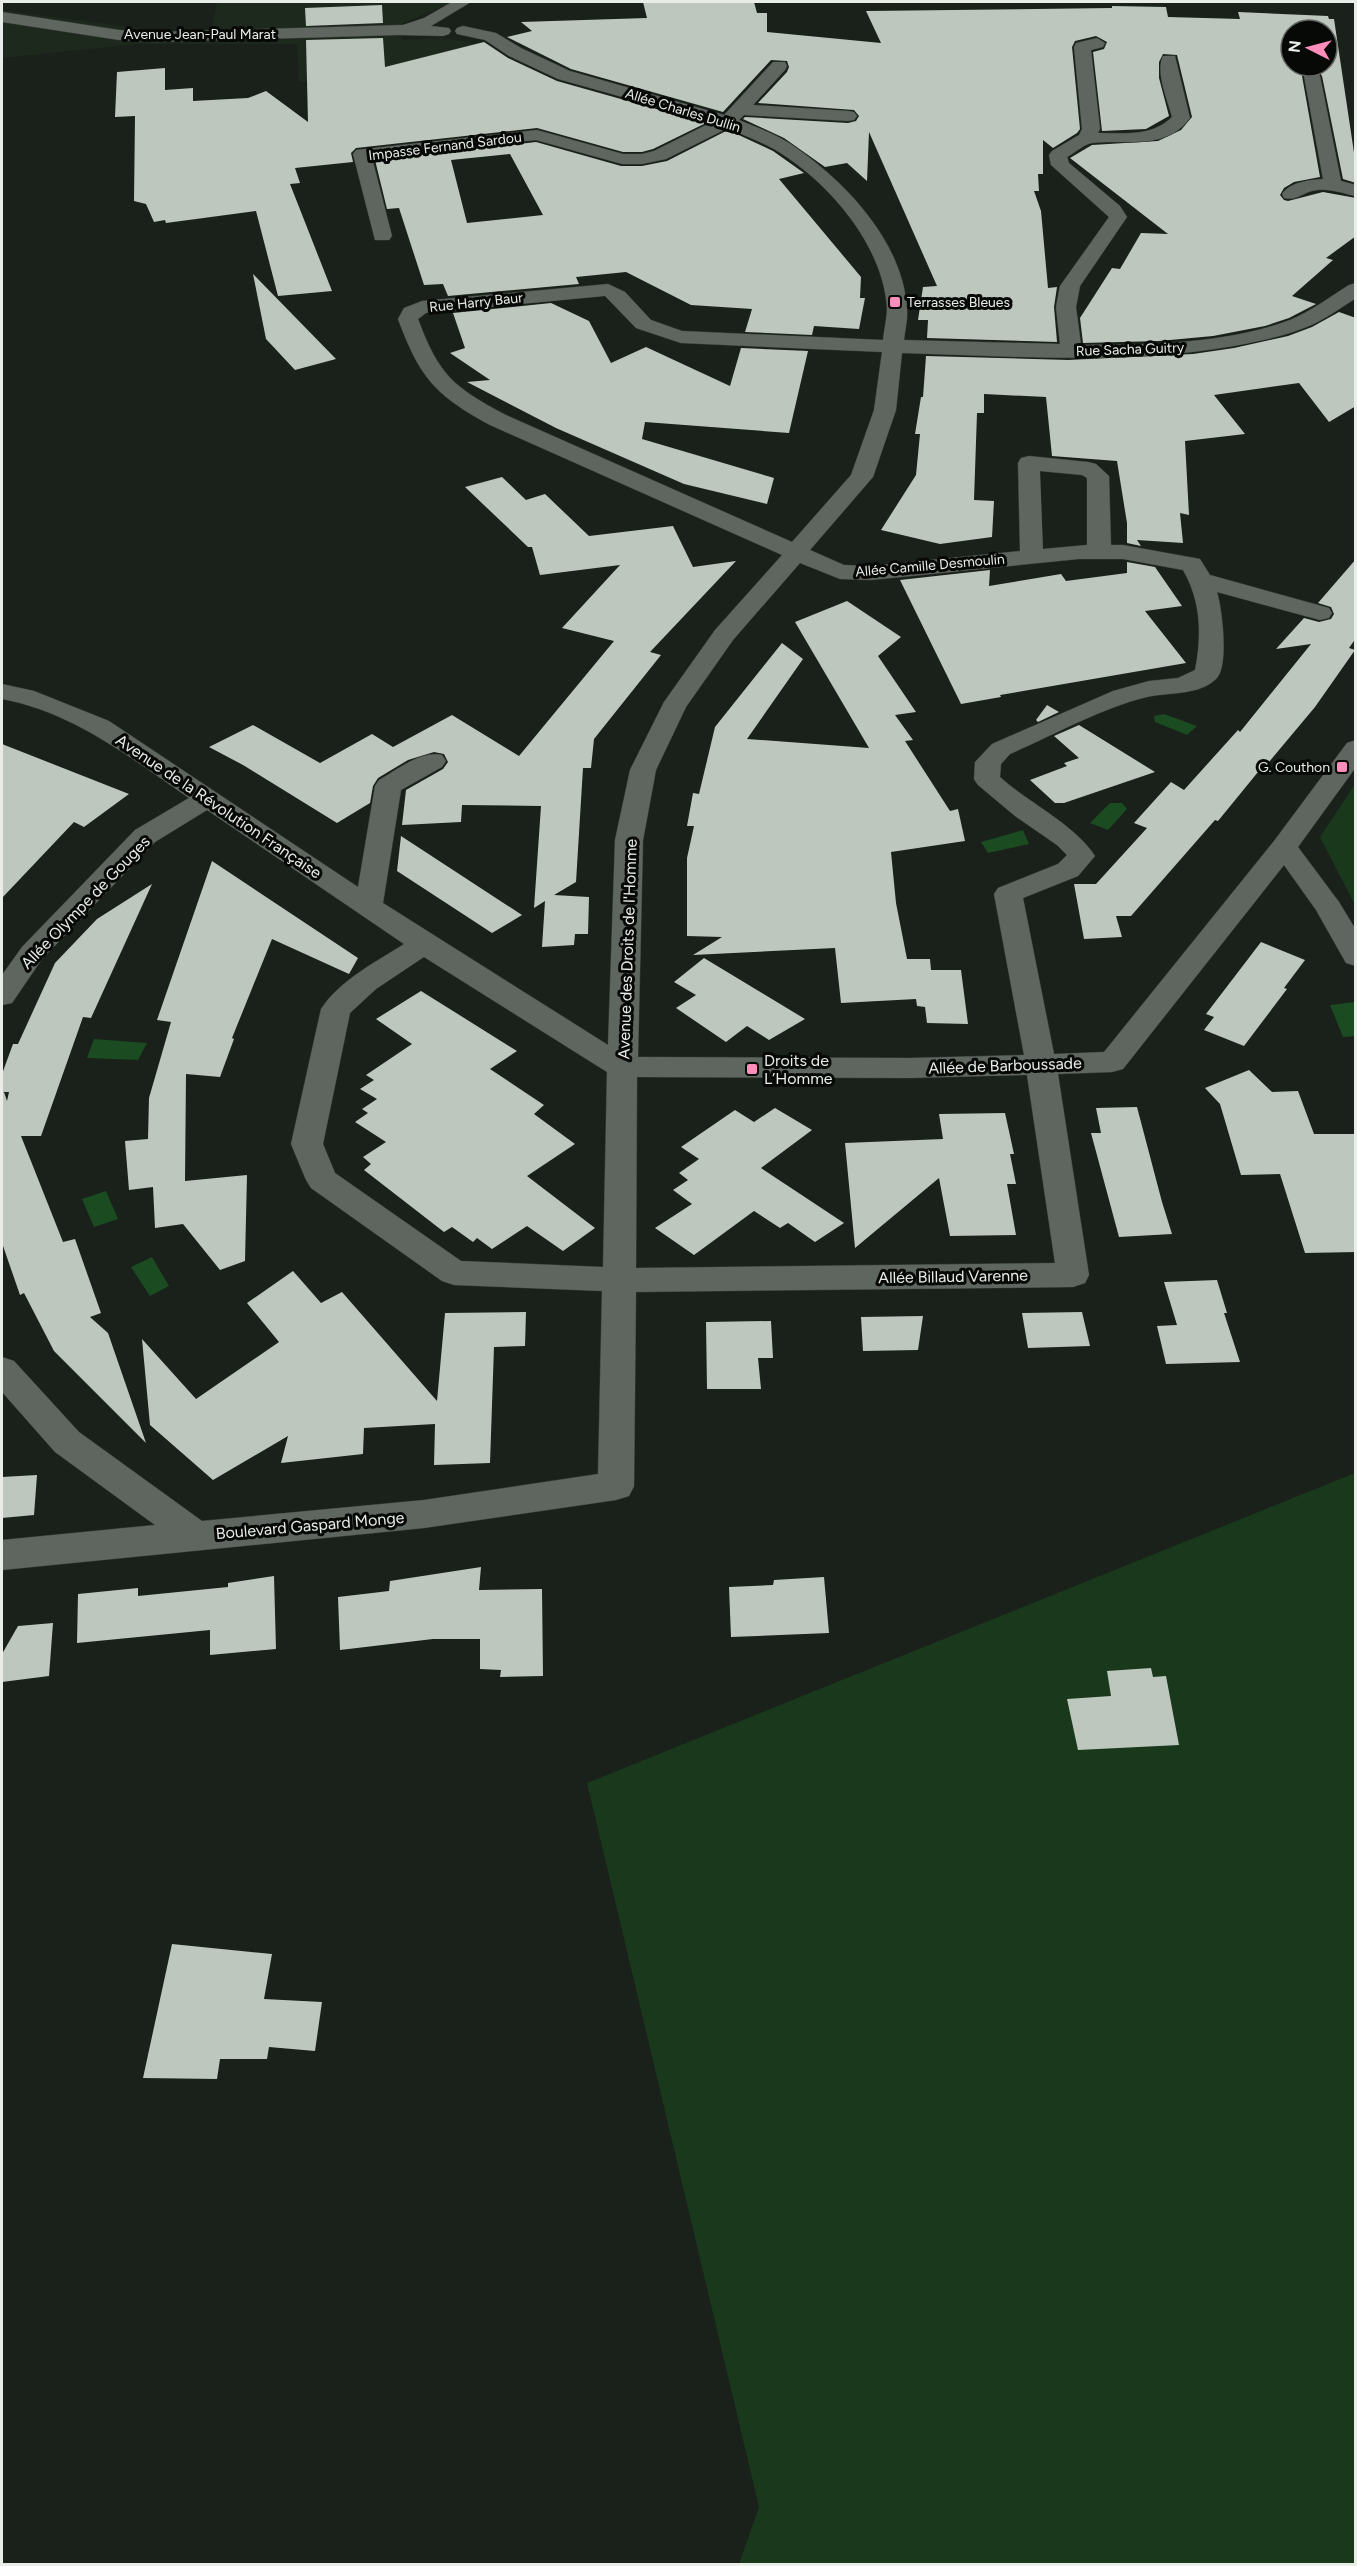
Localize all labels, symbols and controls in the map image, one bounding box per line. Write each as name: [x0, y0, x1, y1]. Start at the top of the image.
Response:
north arrow: [1279, 18, 1339, 78]
street label: Avenue Jean-Paul Marat: [124, 26, 276, 43]
text: N: [1284, 39, 1305, 54]
street label: Allée Charles Dullin: [623, 85, 743, 136]
street label: Impasse Fernand Sardou: [367, 129, 523, 164]
street label: Rue Harry Baur: [428, 289, 524, 316]
place label: Terrasses Bleues: [907, 294, 1010, 311]
marker: Terrasses Bleues: [888, 295, 902, 309]
street label: Rue Sacha Guitry: [1076, 339, 1185, 360]
street label: Allée Camille Desmoulin: [855, 550, 1006, 580]
street label: Avenue de la Révolution Française: [112, 730, 325, 883]
place label: G. Couthon: [1258, 759, 1330, 776]
marker: G. Couthon: [1335, 760, 1349, 774]
street label: Allée Olympe de Gouges: [17, 832, 154, 973]
street label: Avenue des Droits de l'Homme: [614, 838, 641, 1060]
place label: Droits de L’Homme: [764, 1051, 833, 1088]
street label: Allée de Barboussade: [928, 1053, 1082, 1078]
marker: Droits de L’Homme: [745, 1062, 759, 1076]
street label: Allée Billaud Varenne: [878, 1266, 1028, 1287]
street label: Boulevard Gaspard Monge: [215, 1508, 405, 1543]

